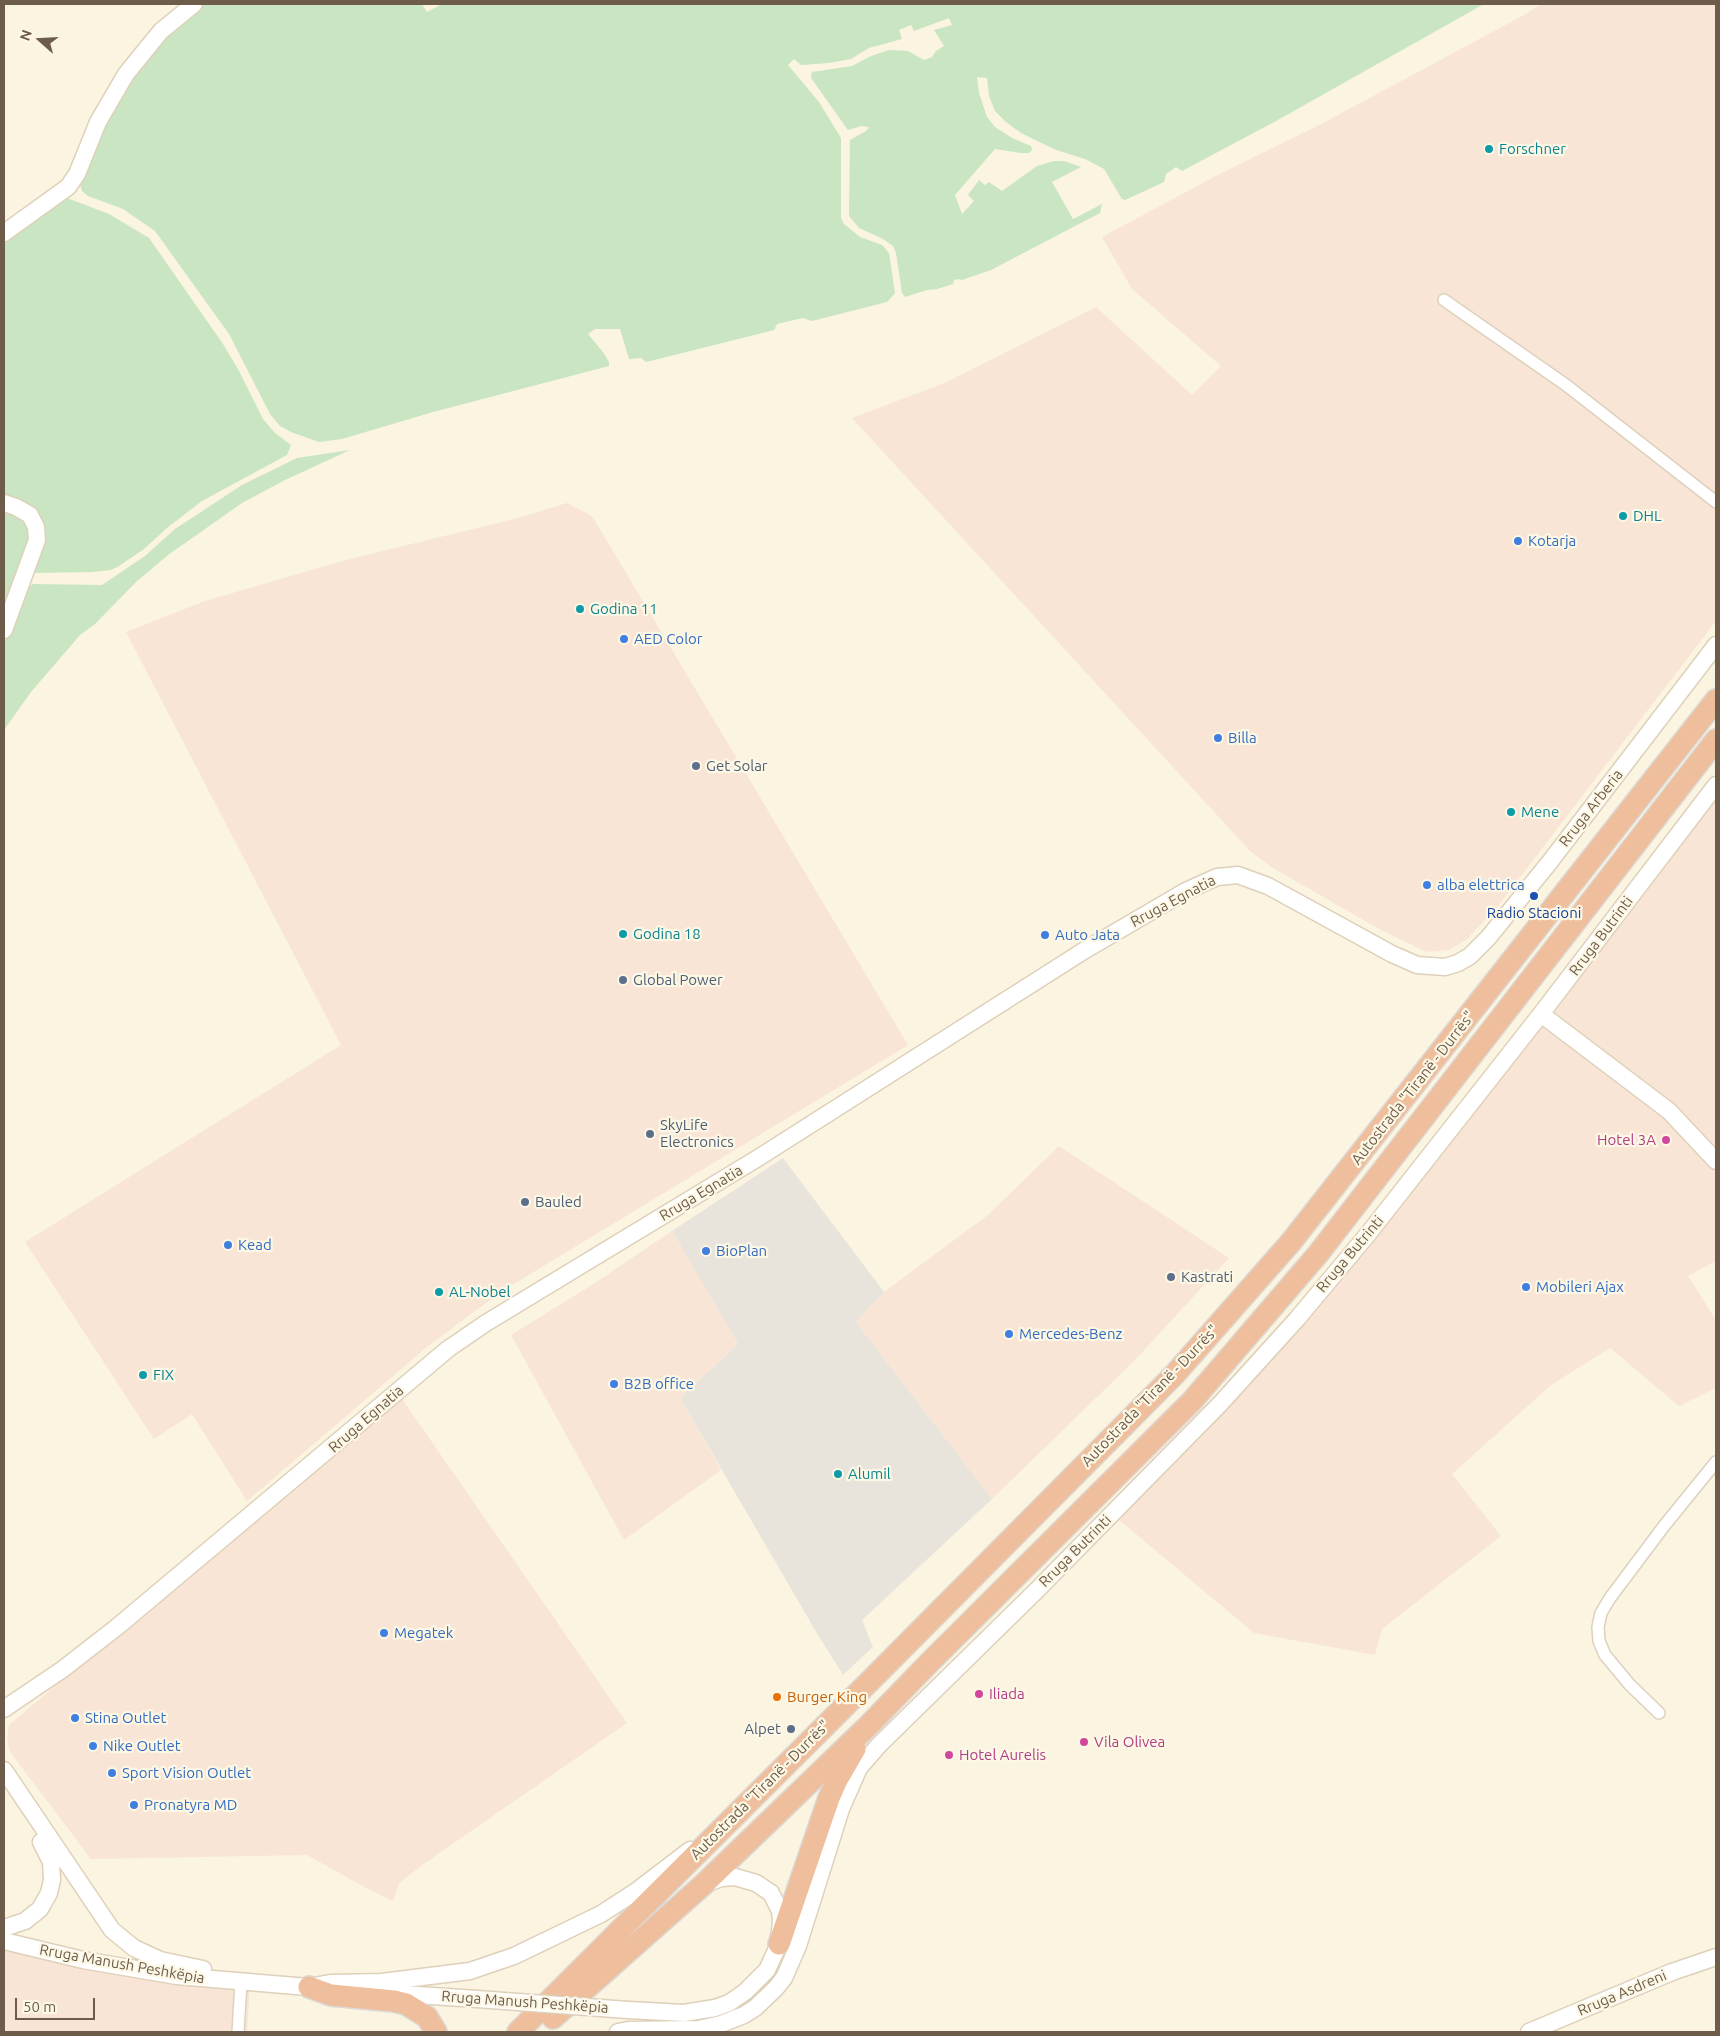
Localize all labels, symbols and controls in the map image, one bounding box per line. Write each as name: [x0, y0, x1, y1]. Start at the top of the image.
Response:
north arrow: [15, 15, 65, 65]
text: N: [17, 28, 35, 43]
place label: Forschner: [1499, 140, 1566, 158]
marker: Forschner: [1483, 143, 1495, 155]
place label: DHL: [1633, 507, 1662, 525]
marker: DHL: [1617, 510, 1629, 522]
place label: Kotarja: [1528, 532, 1576, 550]
marker: Kotarja: [1512, 535, 1524, 547]
place label: Godina 11: [590, 600, 658, 618]
marker: Godina 11: [574, 603, 586, 615]
place label: AED Color: [634, 630, 703, 648]
marker: AED Color: [618, 633, 630, 645]
place label: Billa: [1228, 729, 1257, 747]
marker: Billa: [1212, 732, 1224, 744]
place label: Get Solar: [706, 757, 768, 775]
marker: Get Solar: [690, 760, 702, 772]
street label: Rruga Arberia: [1555, 766, 1627, 850]
place label: Mene: [1521, 803, 1559, 821]
marker: Mene: [1505, 806, 1517, 818]
street label: Rruga Egnatia: [1127, 871, 1219, 931]
place label: alba elettrica: [1437, 876, 1525, 894]
marker: alba elettrica: [1421, 879, 1433, 891]
marker: Radio Stacioni: [1528, 890, 1540, 902]
street label: Rruga Butrinti: [1565, 893, 1637, 979]
place label: Radio Stacioni: [1487, 904, 1581, 922]
place label: Godina 18: [633, 925, 701, 943]
place label: Auto Jata: [1055, 926, 1120, 944]
marker: Godina 18: [617, 928, 629, 940]
marker: Auto Jata: [1039, 929, 1051, 941]
place label: Global Power: [633, 971, 723, 989]
marker: Global Power: [617, 974, 629, 986]
street label: Autostrada "Tiranë - Durrës": [1348, 1008, 1478, 1168]
place label: SkyLife Electronics: [660, 1116, 734, 1151]
marker: SkyLife Electronics: [644, 1128, 656, 1140]
place label: Hotel 3A: [1597, 1131, 1656, 1149]
marker: Hotel 3A: [1660, 1134, 1672, 1146]
street label: Rruga Egnatia: [656, 1161, 746, 1225]
place label: Bauled: [535, 1193, 582, 1211]
marker: Bauled: [519, 1196, 531, 1208]
street label: Rruga Butrinti: [1313, 1212, 1387, 1296]
place label: Kead: [238, 1236, 272, 1254]
marker: Kead: [222, 1239, 234, 1251]
place label: BioPlan: [716, 1242, 767, 1260]
marker: BioPlan: [700, 1245, 712, 1257]
place label: Kastrati: [1181, 1268, 1233, 1286]
marker: Kastrati: [1165, 1271, 1177, 1283]
place label: Mobileri Ajax: [1536, 1278, 1624, 1296]
marker: Mobileri Ajax: [1520, 1281, 1532, 1293]
place label: AL-Nobel: [449, 1283, 510, 1301]
marker: AL-Nobel: [433, 1286, 445, 1298]
street label: Autostrada "Tiranë - Durrës": [1078, 1322, 1222, 1470]
place label: Mercedes-Benz: [1019, 1325, 1122, 1343]
marker: Mercedes-Benz: [1003, 1328, 1015, 1340]
place label: FIX: [153, 1366, 174, 1384]
marker: FIX: [137, 1369, 149, 1381]
place label: B2B office: [624, 1375, 694, 1393]
marker: B2B office: [608, 1378, 620, 1390]
street label: Rruga Egnatia: [325, 1381, 407, 1457]
place label: Alumil: [848, 1465, 891, 1483]
marker: Alumil: [832, 1468, 844, 1480]
street label: Rruga Butrinti: [1035, 1511, 1115, 1591]
place label: Megatek: [394, 1624, 453, 1642]
marker: Megatek: [378, 1627, 390, 1639]
place label: Iliada: [989, 1685, 1025, 1703]
place label: Burger King: [787, 1688, 867, 1706]
marker: Iliada: [973, 1688, 985, 1700]
marker: Burger King: [771, 1691, 783, 1703]
place label: Stina Outlet: [85, 1709, 166, 1727]
marker: Stina Outlet: [69, 1712, 81, 1724]
street label: Autostrada "Tiranë - Durrës": [687, 1717, 833, 1863]
place label: Alpet: [744, 1720, 781, 1738]
marker: Alpet: [785, 1723, 797, 1735]
place label: Vila Olivea: [1094, 1733, 1165, 1751]
marker: Vila Olivea: [1078, 1736, 1090, 1748]
place label: Nike Outlet: [103, 1737, 181, 1755]
marker: Nike Outlet: [87, 1740, 99, 1752]
place label: Hotel Aurelis: [959, 1746, 1046, 1764]
marker: Hotel Aurelis: [943, 1749, 955, 1761]
place label: Sport Vision Outlet: [122, 1764, 251, 1782]
marker: Sport Vision Outlet: [106, 1767, 118, 1779]
place label: Pronatyra MD: [144, 1796, 237, 1814]
marker: Pronatyra MD: [128, 1799, 140, 1811]
street label: Rruga Manush Peshkëpia: [38, 1941, 206, 1987]
street label: Rruga Asdreni: [1575, 1966, 1669, 2020]
street label: Rruga Manush Peshkëpia: [441, 1987, 609, 2017]
scale bar: [18, 1988, 98, 2020]
text: 50 m: [23, 1998, 56, 2015]

